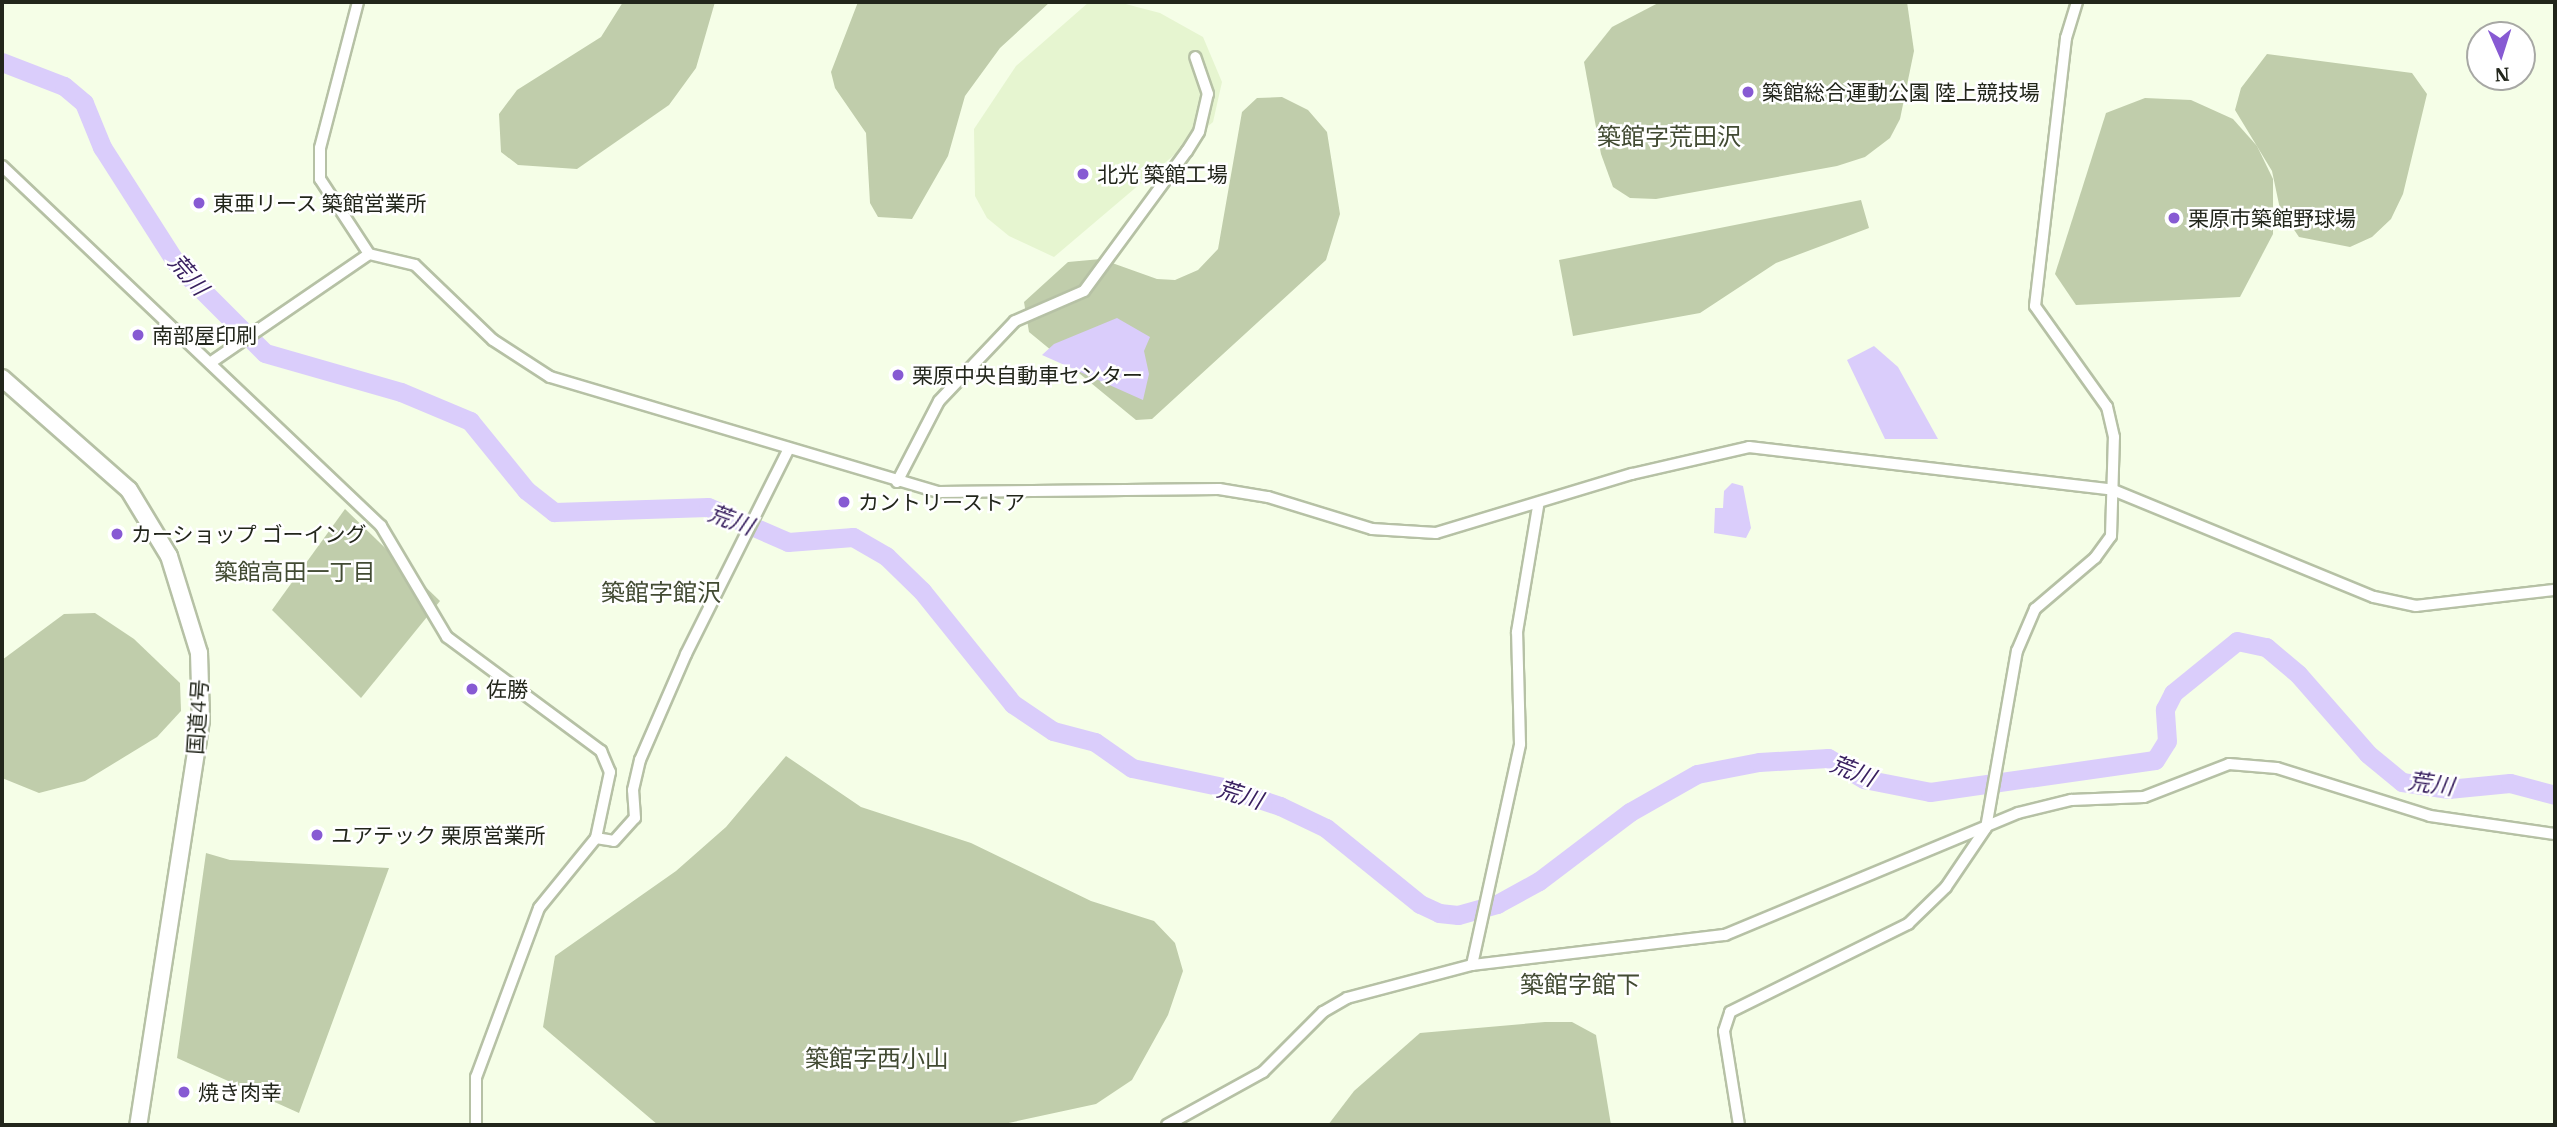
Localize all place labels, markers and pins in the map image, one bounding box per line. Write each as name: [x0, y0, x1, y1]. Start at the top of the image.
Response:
place label: 築館総合運動公園 陸上競技場: [1762, 79, 2040, 105]
marker: 築館総合運動公園 陸上競技場: [1740, 84, 1756, 100]
place label: 北光 築館工場: [1097, 161, 1228, 187]
marker: 北光 築館工場: [1075, 166, 1091, 182]
place label: 東亜リース 築館営業所: [213, 190, 428, 216]
marker: 東亜リース 築館営業所: [191, 195, 207, 211]
place label: 栗原市築館野球場: [2188, 205, 2356, 231]
marker: 栗原市築館野球場: [2166, 210, 2182, 226]
place label: 南部屋印刷: [152, 322, 257, 348]
marker: 南部屋印刷: [130, 327, 146, 343]
place label: 栗原中央自動車センター: [912, 362, 1143, 388]
marker: 栗原中央自動車センター: [890, 367, 906, 383]
place label: カントリーストア: [858, 489, 1026, 515]
marker: カントリーストア: [836, 494, 852, 510]
place label: カーショップ ゴーイング: [131, 521, 367, 547]
marker: カーショップ ゴーイング: [109, 526, 125, 542]
place label: 佐勝: [486, 676, 528, 702]
marker: 佐勝: [464, 681, 480, 697]
place label: ユアテック 栗原営業所: [331, 822, 546, 848]
marker: ユアテック 栗原営業所: [309, 827, 325, 843]
place label: 焼き肉幸: [198, 1079, 282, 1105]
marker: 焼き肉幸: [176, 1084, 192, 1100]

